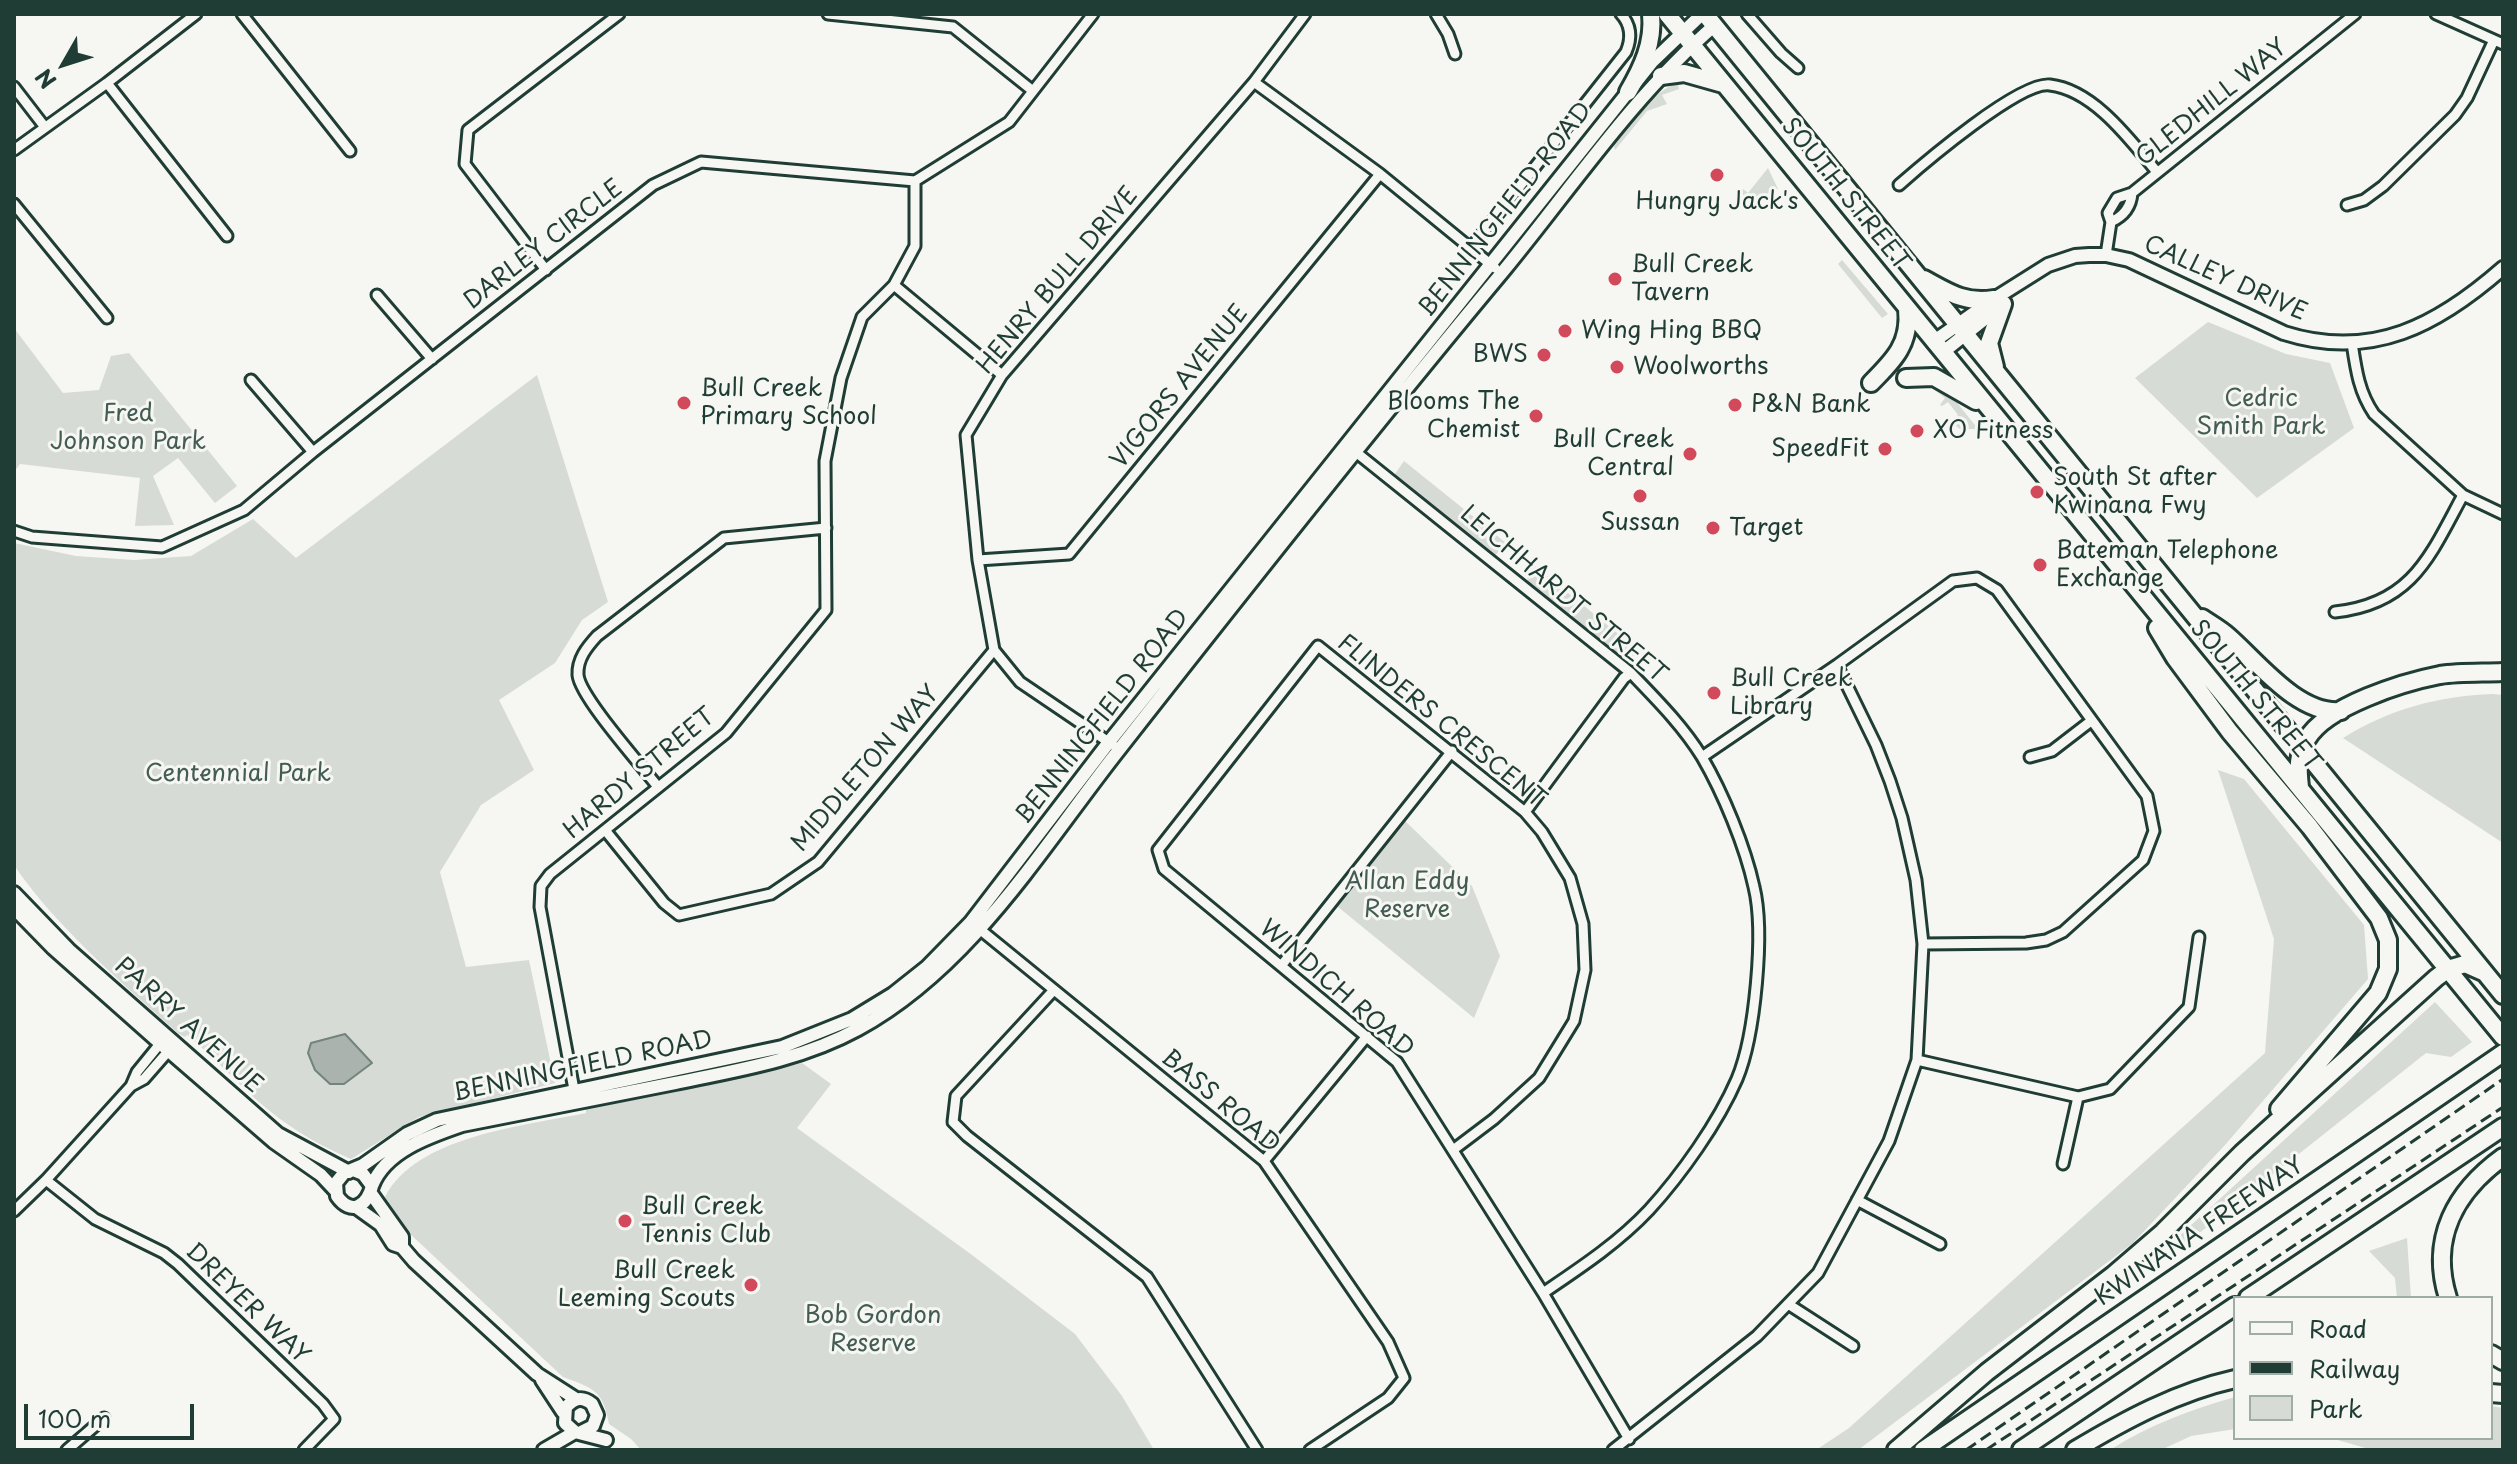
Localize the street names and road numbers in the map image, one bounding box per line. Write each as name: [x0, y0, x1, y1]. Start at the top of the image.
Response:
street label: GLEDHILL WAY: [2131, 33, 2293, 173]
street label: BENNINGFIELD ROAD: [1413, 97, 1599, 323]
street label: SOUTH STREET: [1775, 113, 1915, 277]
street label: DARLEY CIRCLE: [459, 174, 629, 316]
street label: HENRY BULL DRIVE: [971, 182, 1145, 380]
street label: CALLEY DRIVE: [2139, 230, 2311, 328]
street label: VIGORS AVENUE: [1105, 300, 1255, 474]
street label: LEICHHARDT STREET: [1454, 500, 1672, 690]
street label: BENNINGFIELD ROAD: [1010, 604, 1196, 830]
street label: SOUTH STREET: [2183, 615, 2327, 777]
street label: FLINDERS CRESCENT: [1331, 629, 1551, 815]
street label: MIDDLETON WAY: [786, 680, 946, 858]
street label: HARDY STREET: [559, 703, 721, 845]
street label: WINDICH ROAD: [1253, 914, 1419, 1064]
street label: PARRY AVENUE: [108, 952, 268, 1100]
street label: BENNINGFIELD ROAD: [451, 1025, 715, 1109]
street label: BASS ROAD: [1155, 1044, 1285, 1160]
street label: KWINANA FREEWAY: [2090, 1151, 2310, 1313]
street label: DREYER WAY: [179, 1238, 315, 1370]

